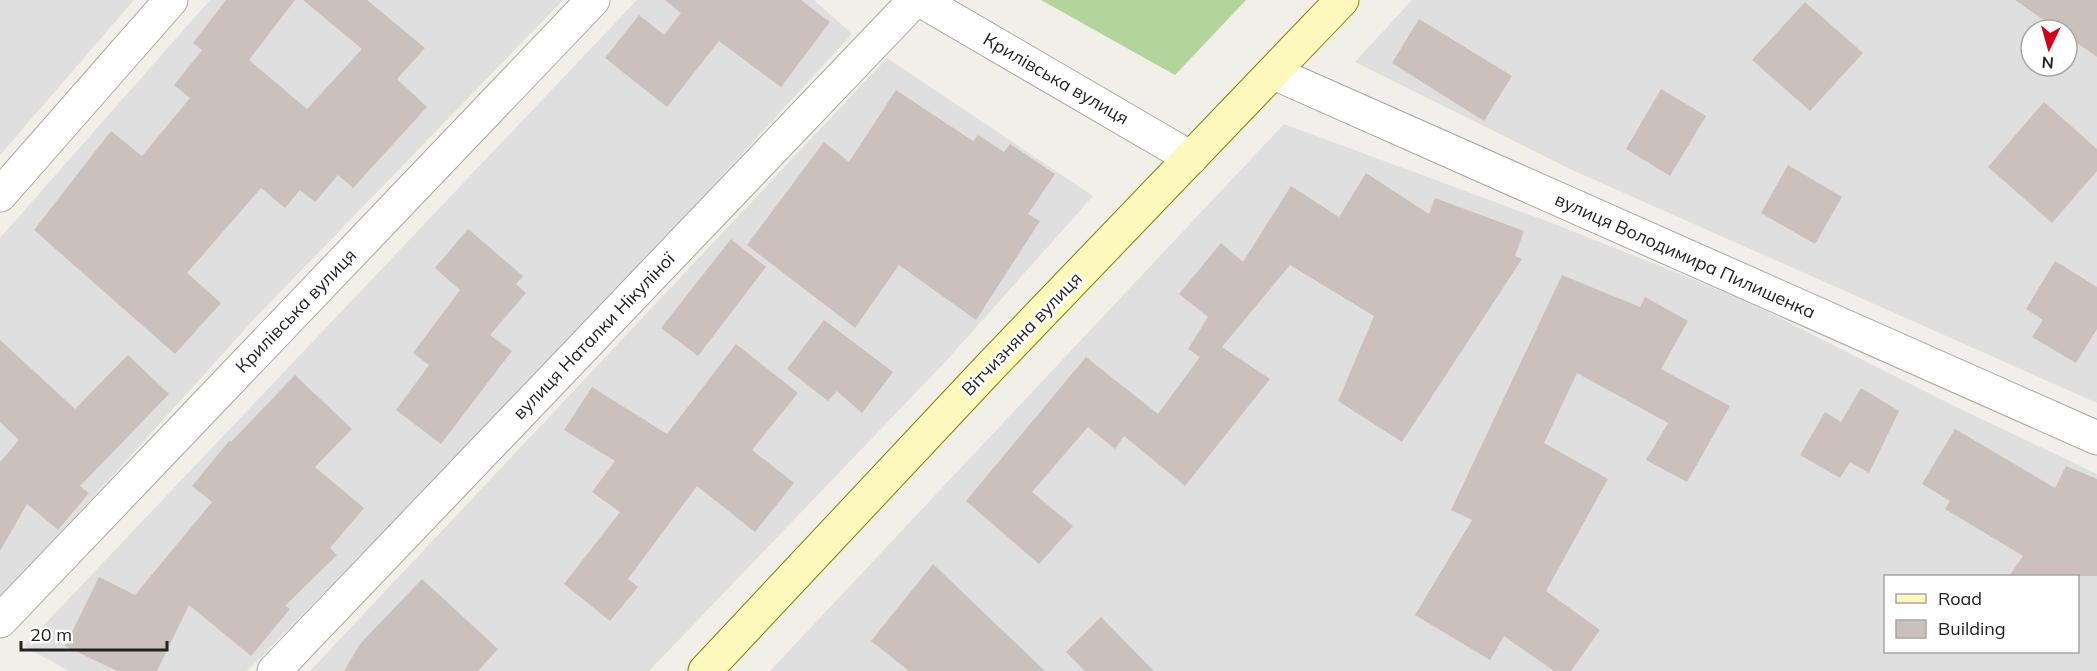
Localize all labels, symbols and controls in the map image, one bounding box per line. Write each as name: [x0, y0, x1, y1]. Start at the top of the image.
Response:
north arrow: [2019, 18, 2079, 78]
street label: Крилівська вулиця: [979, 28, 1133, 130]
text: N: [2041, 52, 2055, 73]
street label: вулиця Володимира Пилишенка: [1551, 188, 1819, 324]
street label: Крилівська вулиця: [230, 244, 361, 378]
street label: вулиця Наталки Нікуліної: [508, 247, 680, 424]
street label: Вітчизняна вулиця: [957, 267, 1087, 400]
legend: [1884, 575, 2079, 653]
text: Road: [1938, 587, 1982, 610]
scale bar: [21, 614, 166, 652]
text: Building: [1938, 617, 2006, 640]
text: 20 m: [30, 623, 72, 646]

